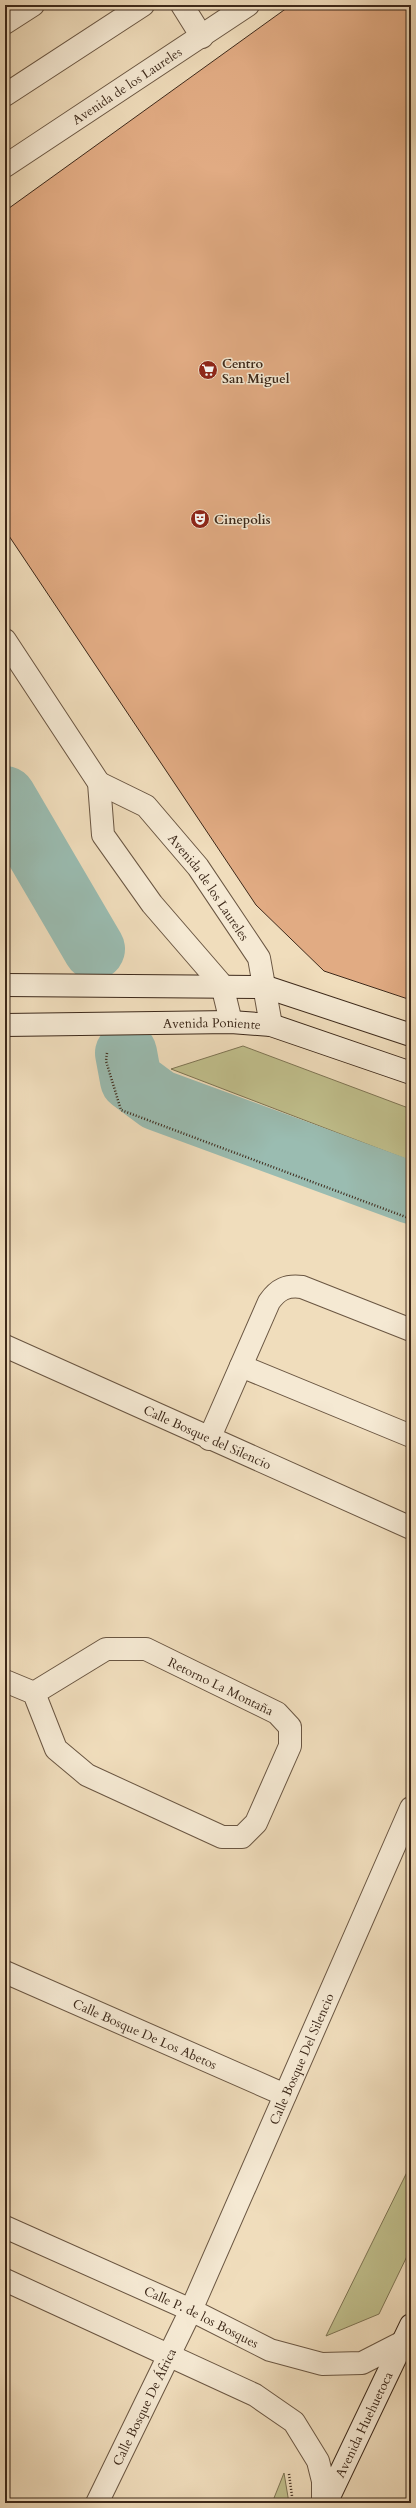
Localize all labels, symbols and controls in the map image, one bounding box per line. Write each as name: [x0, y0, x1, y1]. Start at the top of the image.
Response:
street label: Avenida de los Laureles: [69, 43, 186, 129]
place label: Centro San Miguel: [222, 355, 290, 388]
supermarket icon: Centro San Miguel: [197, 359, 219, 381]
theatre icon: Cinepolis: [189, 508, 211, 530]
place label: Cinepolis: [214, 511, 271, 529]
street label: Avenida de los Laureles: [163, 830, 253, 945]
street label: Avenida Poniente: [163, 1014, 262, 1034]
street label: Calle Bosque del Silencio: [140, 1401, 274, 1474]
street label: Retorno La Montaña: [165, 1654, 277, 1720]
street label: Calle Bosque Del Silencio: [265, 1990, 339, 2128]
street label: Calle Bosque De Los Abetos: [70, 1995, 220, 2074]
street label: Calle P. de los Bosques: [141, 2282, 261, 2353]
street label: Calle Bosque De África: [109, 2345, 181, 2469]
street label: Avenida Huehuetoca: [331, 2369, 398, 2481]

